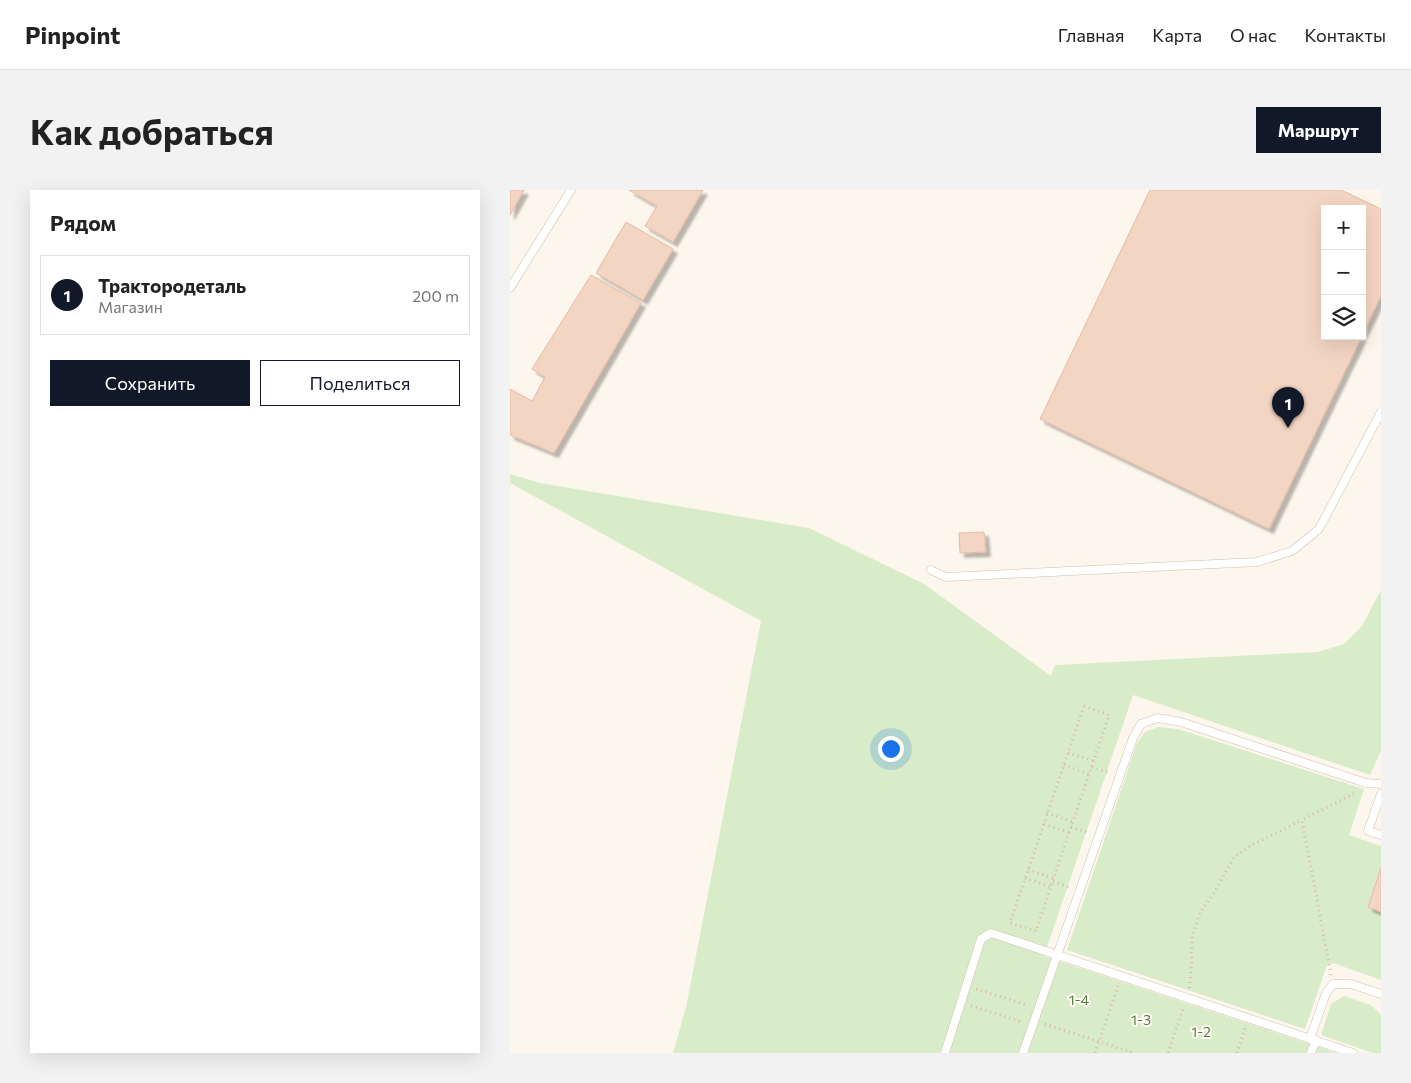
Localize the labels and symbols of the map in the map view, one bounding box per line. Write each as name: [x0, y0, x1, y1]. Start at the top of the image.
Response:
pin: 1: [1272, 387, 1304, 428]
your location: [878, 736, 904, 762]
park label: 1-4: [1069, 991, 1090, 1008]
park label: 1-3: [1131, 1011, 1151, 1028]
park label: 1-2: [1191, 1023, 1211, 1040]

